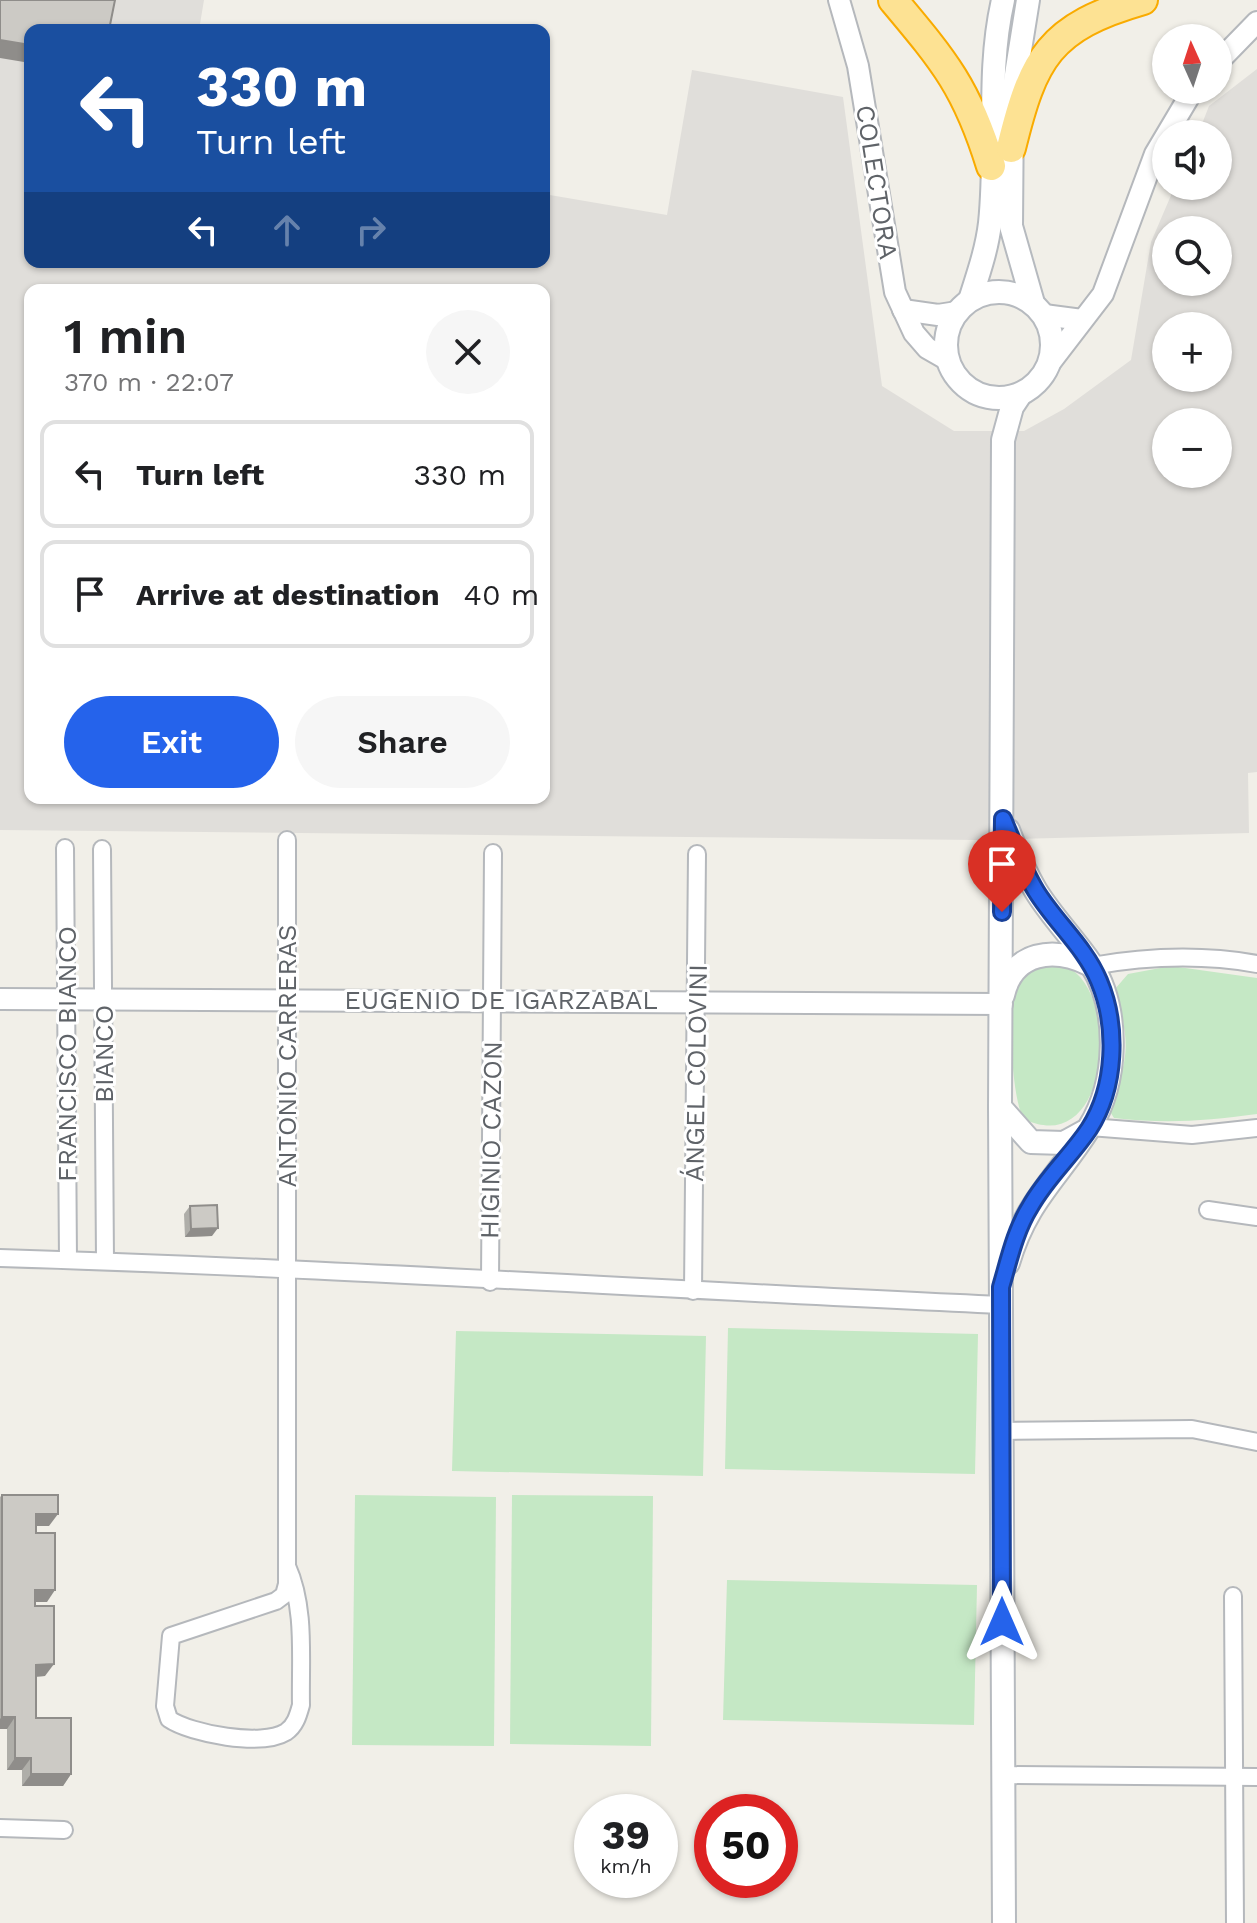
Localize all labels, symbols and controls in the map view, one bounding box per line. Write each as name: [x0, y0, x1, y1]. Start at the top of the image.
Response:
north arrow: [1152, 24, 1232, 104]
map controls: [1152, 24, 1232, 488]
text: 330 m: [196, 54, 367, 120]
icon: left: [64, 56, 168, 160]
street label: COLECTORA: [850, 103, 904, 261]
button: sound: [1152, 120, 1232, 200]
text: Turn left: [196, 121, 346, 163]
icon: left: [181, 208, 225, 252]
icon: ahead: [265, 208, 309, 252]
icon: right: [349, 208, 393, 252]
button: search: [1152, 216, 1232, 296]
text: 1 min: [64, 308, 187, 365]
button: close: [426, 310, 510, 394]
button: +: [1152, 312, 1232, 392]
text: 370 m · 22:07: [64, 367, 234, 397]
button: −: [1152, 408, 1232, 488]
icon: left: [68, 452, 112, 496]
text: Turn left: [136, 457, 264, 492]
text: 330 m: [414, 457, 506, 492]
icon: arrive: [68, 572, 112, 616]
text: Arrive at destination: [136, 577, 440, 612]
text: 40 m: [464, 577, 539, 612]
button: Exit: [64, 696, 279, 788]
button: Share: [295, 696, 510, 788]
pin: [968, 830, 1036, 912]
icon: arrive: [980, 842, 1024, 886]
street label: ANTONIO CARRERAS: [272, 925, 302, 1188]
street label: FRANCISCO BIANCO: [52, 926, 82, 1182]
street label: ÁNGEL COLOVINI: [679, 964, 713, 1182]
street label: EUGENIO DE IGARZABAL: [344, 985, 658, 1015]
street label: BIANCO: [89, 1005, 119, 1103]
street label: HIGINIO CAZON: [474, 1041, 508, 1239]
position arrow: [960, 1580, 1044, 1664]
speed limit sign: 50: [694, 1794, 798, 1898]
text: 39: [602, 1812, 650, 1859]
text: km/h: [600, 1854, 652, 1878]

